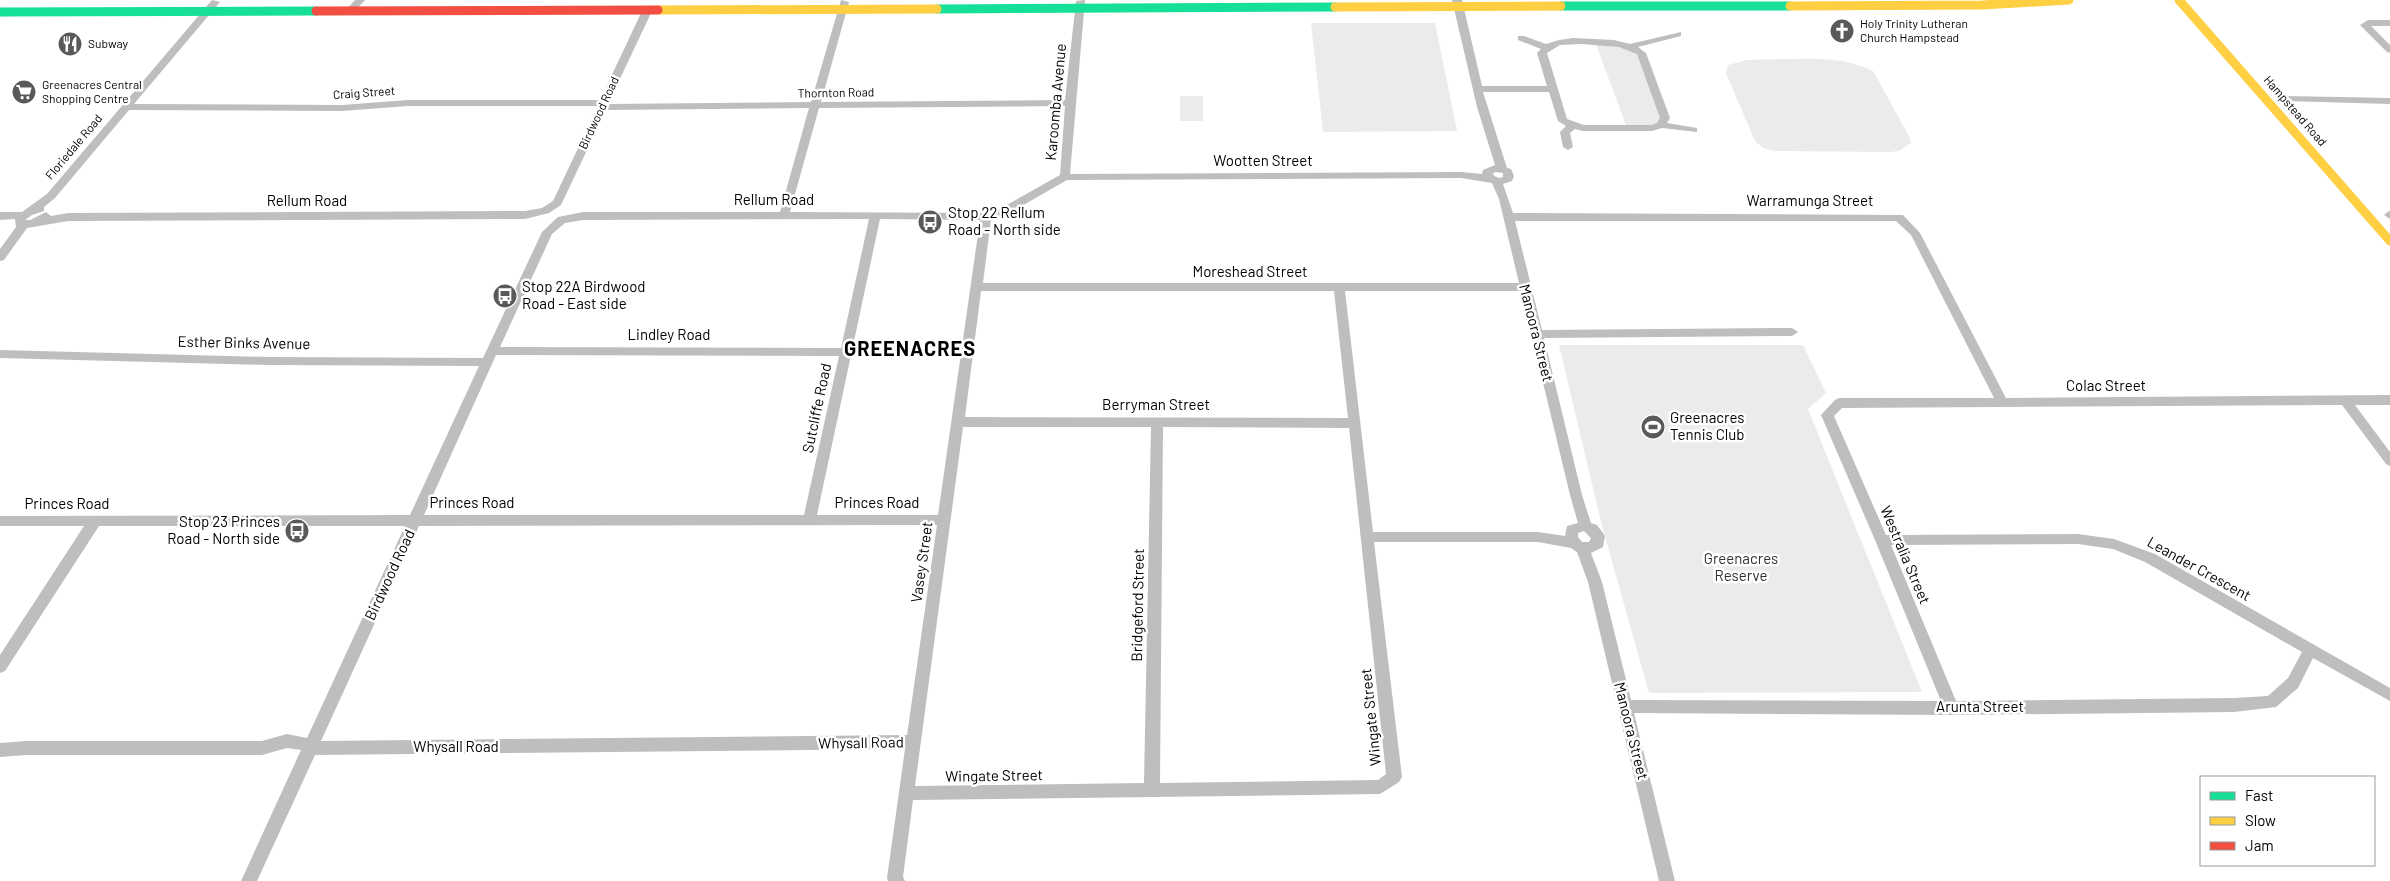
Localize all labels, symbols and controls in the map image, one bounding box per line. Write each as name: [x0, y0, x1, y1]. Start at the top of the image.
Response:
place label: Holy Trinity Lutheran Church Hampstead: [1860, 16, 1968, 44]
church icon: Holy Trinity Lutheran Church Hampstead: [1829, 18, 1855, 44]
restaurant icon: Subway: [57, 31, 83, 57]
place label: Subway: [88, 36, 128, 50]
street label: Karoomba Avenue: [1041, 43, 1069, 161]
street label: Hampstead Road: [2261, 72, 2330, 148]
street label: Birdwood Road: [575, 74, 621, 151]
place label: Greenacres Central Shopping Centre: [42, 77, 142, 105]
supermarket icon: Greenacres Central Shopping Centre: [11, 79, 37, 105]
street label: Craig Street: [332, 83, 396, 101]
street label: Thornton Road: [798, 84, 874, 100]
street label: Floriedale Road: [42, 111, 105, 182]
street label: Wootten Street: [1213, 151, 1313, 169]
street label: Rellum Road: [734, 190, 814, 208]
street label: Rellum Road: [267, 191, 347, 209]
street label: Warramunga Street: [1747, 191, 1873, 209]
place label: Stop 22 Rellum Road - North side: [948, 203, 1061, 238]
bus stop icon: Stop 22 Rellum Road - North side: [917, 209, 943, 235]
street label: Moreshead Street: [1192, 262, 1308, 280]
place label: Stop 22A Birdwood Road - East side: [522, 277, 646, 312]
street label: Manoora Street: [1516, 282, 1558, 383]
bus stop icon: Stop 22A Birdwood Road - East side: [492, 283, 518, 309]
street label: Lindley Road: [628, 325, 710, 343]
street label: Esther Binks Avenue: [177, 332, 311, 352]
district label: GREENACRES: [844, 336, 976, 360]
street label: Sutcliffe Road: [798, 361, 834, 454]
street label: Colac Street: [2066, 376, 2146, 394]
street label: Berryman Street: [1102, 395, 1210, 413]
place label: Greenacres Tennis Club: [1670, 408, 1745, 443]
sports icon: Greenacres Tennis Club: [1640, 414, 1666, 440]
street label: Princes Road: [429, 493, 515, 511]
street label: Princes Road: [834, 493, 920, 511]
street label: Princes Road: [24, 494, 110, 512]
street label: Westralia Street: [1877, 503, 1935, 606]
place label: Stop 23 Princes Road - North side: [167, 512, 280, 547]
bus stop icon: Stop 23 Princes Road - North side: [284, 518, 310, 544]
street label: Vasey Street: [906, 520, 936, 604]
street label: Birdwood Road: [360, 526, 418, 623]
street label: Leander Crescent: [2145, 532, 2254, 604]
street label: Bridgeford Street: [1127, 548, 1147, 662]
park label: Greenacres Reserve: [1704, 549, 1778, 584]
street label: Wingate Street: [1356, 667, 1384, 767]
street label: Manoora Street: [1611, 680, 1653, 781]
street label: Arunta Street: [1936, 697, 2024, 715]
street label: Whysall Road: [818, 732, 904, 752]
street label: Whysall Road: [413, 737, 499, 755]
street label: Wingate Street: [945, 765, 1043, 785]
legend: [2200, 776, 2375, 866]
text: Fast: [2245, 786, 2273, 804]
text: Slow: [2245, 811, 2276, 829]
text: Jam: [2245, 836, 2274, 854]

